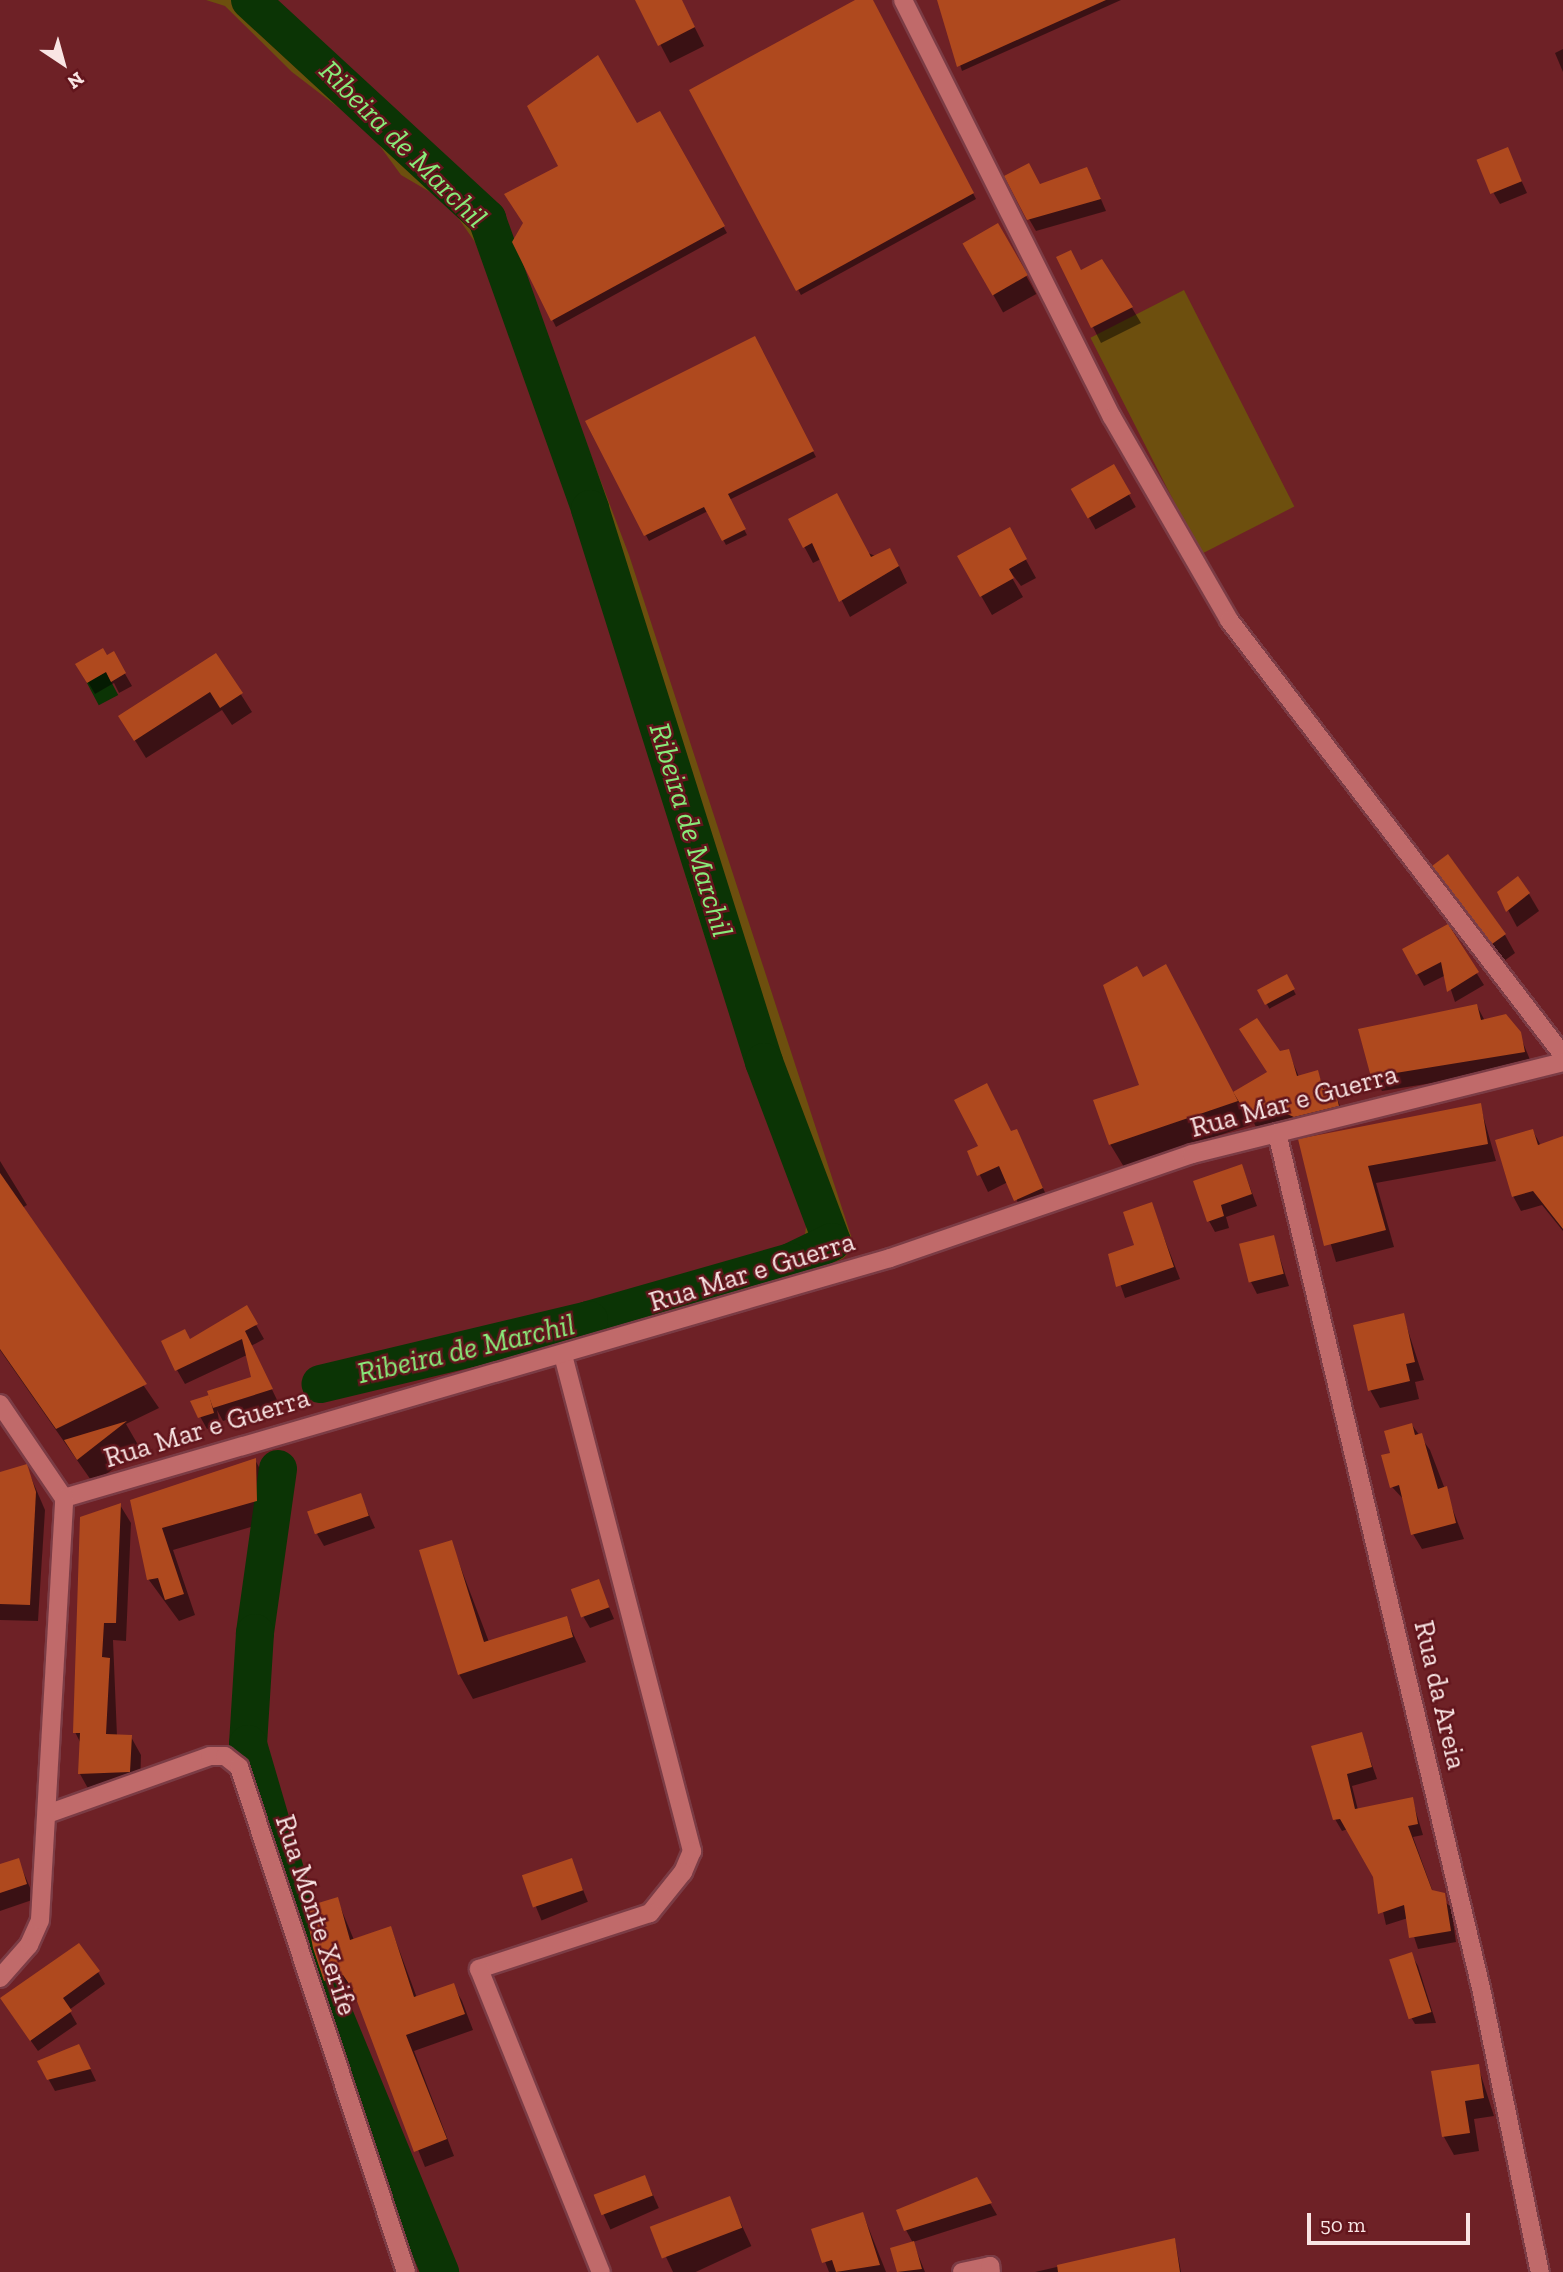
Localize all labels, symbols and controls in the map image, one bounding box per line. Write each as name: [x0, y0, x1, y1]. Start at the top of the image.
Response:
north arrow: [28, 28, 98, 98]
water label: Ribeira de Marchil: [312, 53, 494, 235]
text: N: [63, 67, 88, 94]
water label: Ribeira de Marchil: [641, 719, 741, 941]
street label: Rua Mar e Guerra: [1186, 1057, 1402, 1145]
street label: Rua Mar e Guerra: [645, 1225, 859, 1319]
water label: Ribeira de Marchil: [354, 1306, 578, 1392]
street label: Rua Mar e Guerra: [100, 1381, 314, 1475]
street label: Rua da Areia: [1406, 1617, 1474, 1773]
street label: Rua Monte Xerife: [268, 1810, 364, 2020]
scale bar: [1311, 2198, 1474, 2242]
text: 50 m: [1320, 2212, 1366, 2237]

